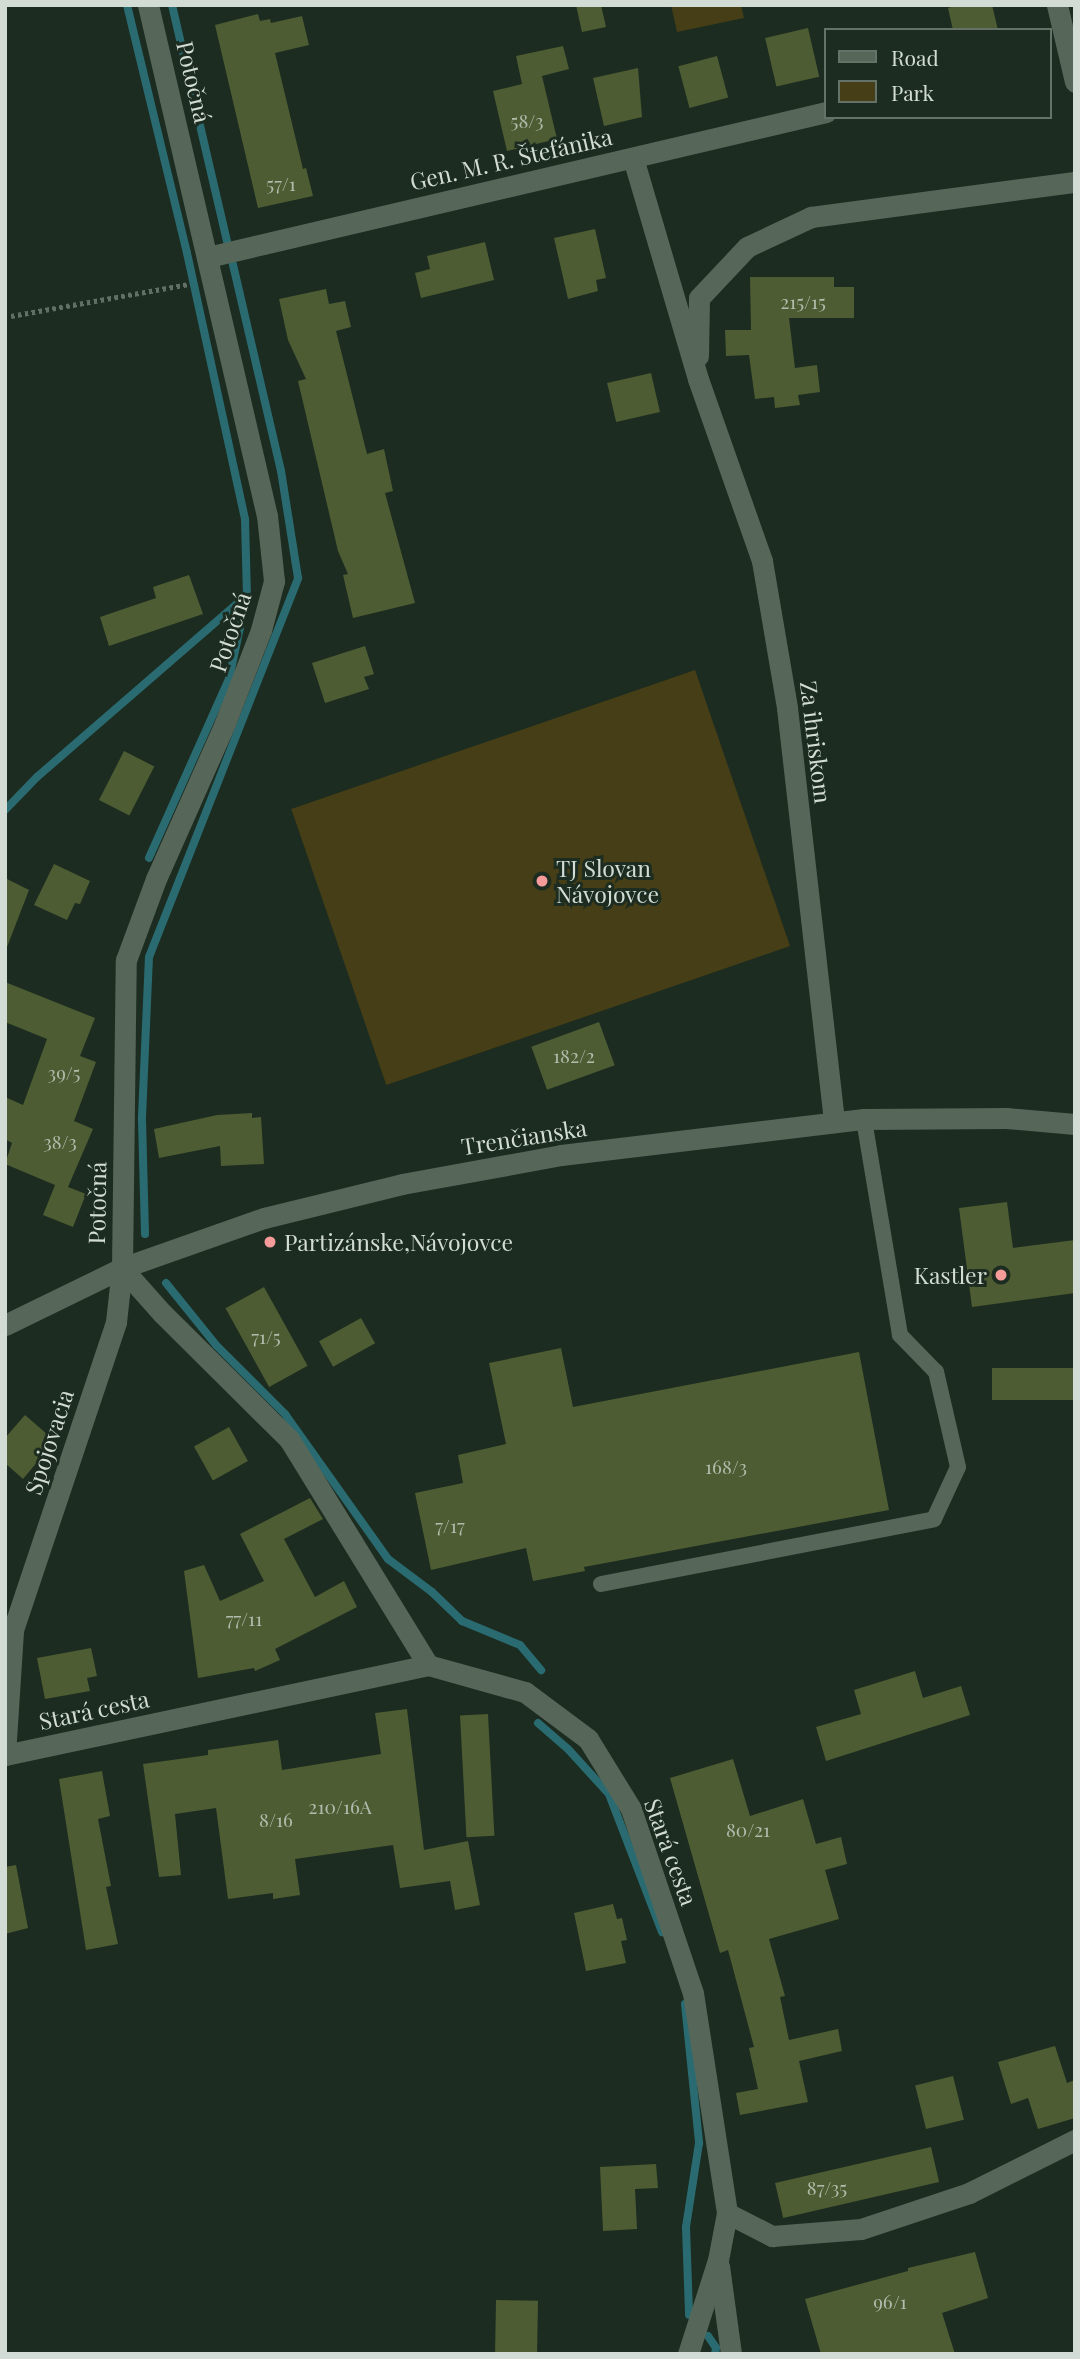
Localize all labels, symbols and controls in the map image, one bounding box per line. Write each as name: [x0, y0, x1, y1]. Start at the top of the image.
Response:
legend: [824, 28, 1052, 119]
street label: Potočná: [171, 39, 217, 125]
text: Road: [891, 43, 939, 71]
text: Park: [891, 78, 934, 106]
house number: 58/3: [511, 110, 543, 132]
street label: Gen. M. R. Štefánika: [407, 122, 615, 196]
house number: 57/1: [266, 173, 296, 195]
house number: 215/15: [780, 291, 826, 313]
street label: Potočná: [203, 588, 257, 676]
street label: Za ihriskom: [795, 679, 837, 805]
place label: TJ Slovan Návojovce: [556, 854, 659, 908]
marker: TJ Slovan Návojovce: [534, 873, 550, 889]
house number: 182/2: [553, 1045, 595, 1067]
house number: 39/5: [48, 1062, 80, 1084]
street label: Trenčianska: [459, 1113, 589, 1161]
house number: 38/3: [43, 1131, 77, 1153]
street label: Potočná: [82, 1161, 112, 1245]
place label: Partizánske,Návojovce: [284, 1228, 513, 1256]
marker: Partizánske,Návojovce: [262, 1234, 278, 1250]
place label: Kastler: [914, 1261, 987, 1289]
marker: Kastler: [993, 1267, 1009, 1283]
house number: 71/5: [251, 1326, 281, 1348]
street label: Spojovacia: [19, 1386, 79, 1498]
house number: 168/3: [705, 1456, 747, 1478]
house number: 7/17: [435, 1515, 465, 1537]
house number: 77/11: [226, 1608, 262, 1630]
street label: Stará cesta: [36, 1685, 152, 1735]
street label: Stará cesta: [639, 1795, 703, 1909]
house number: 210/16A: [308, 1796, 372, 1818]
house number: 8/16: [259, 1809, 293, 1831]
house number: 80/21: [726, 1819, 770, 1841]
house number: 87/35: [807, 2177, 847, 2199]
house number: 96/1: [873, 2291, 907, 2313]

